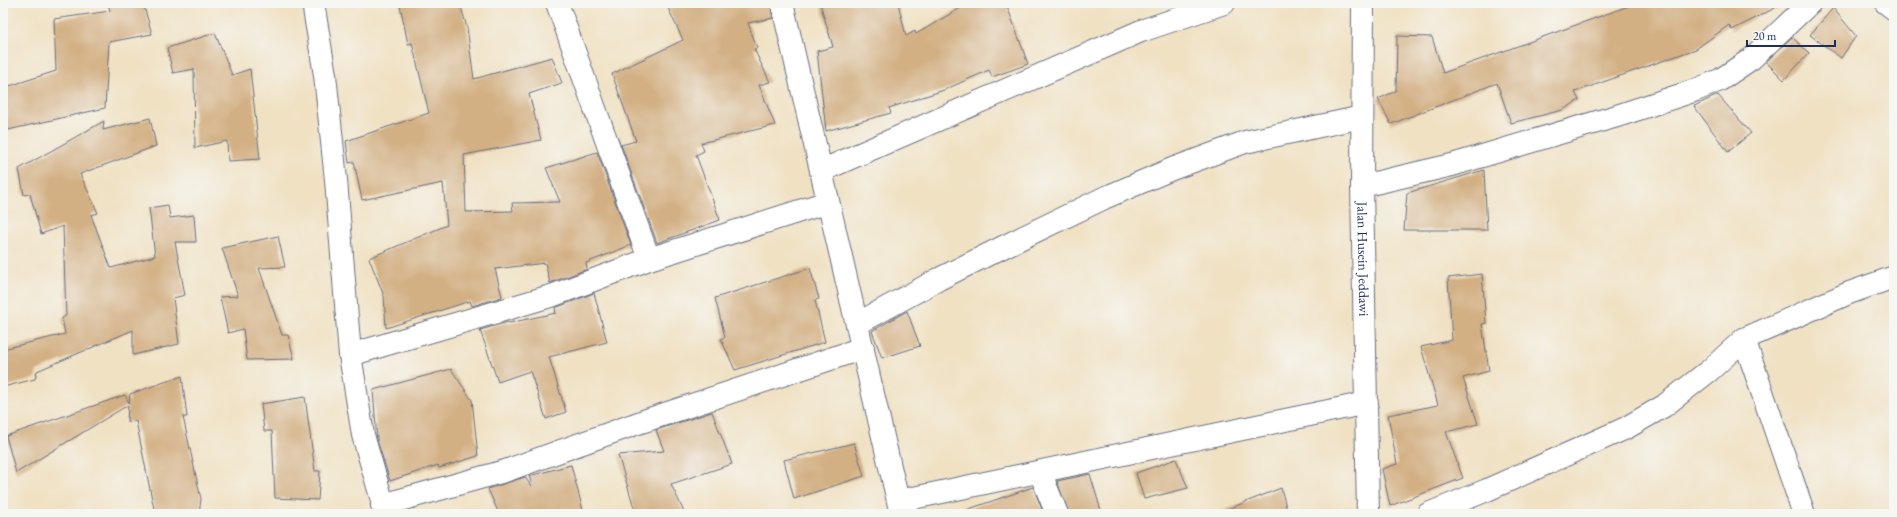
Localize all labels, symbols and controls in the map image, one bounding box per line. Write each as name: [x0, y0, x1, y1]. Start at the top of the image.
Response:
scale bar: [1747, 22, 1835, 48]
text: 20 m: [1753, 28, 1777, 44]
street label: Jalan Husein Jeddawi: [1353, 201, 1373, 317]

